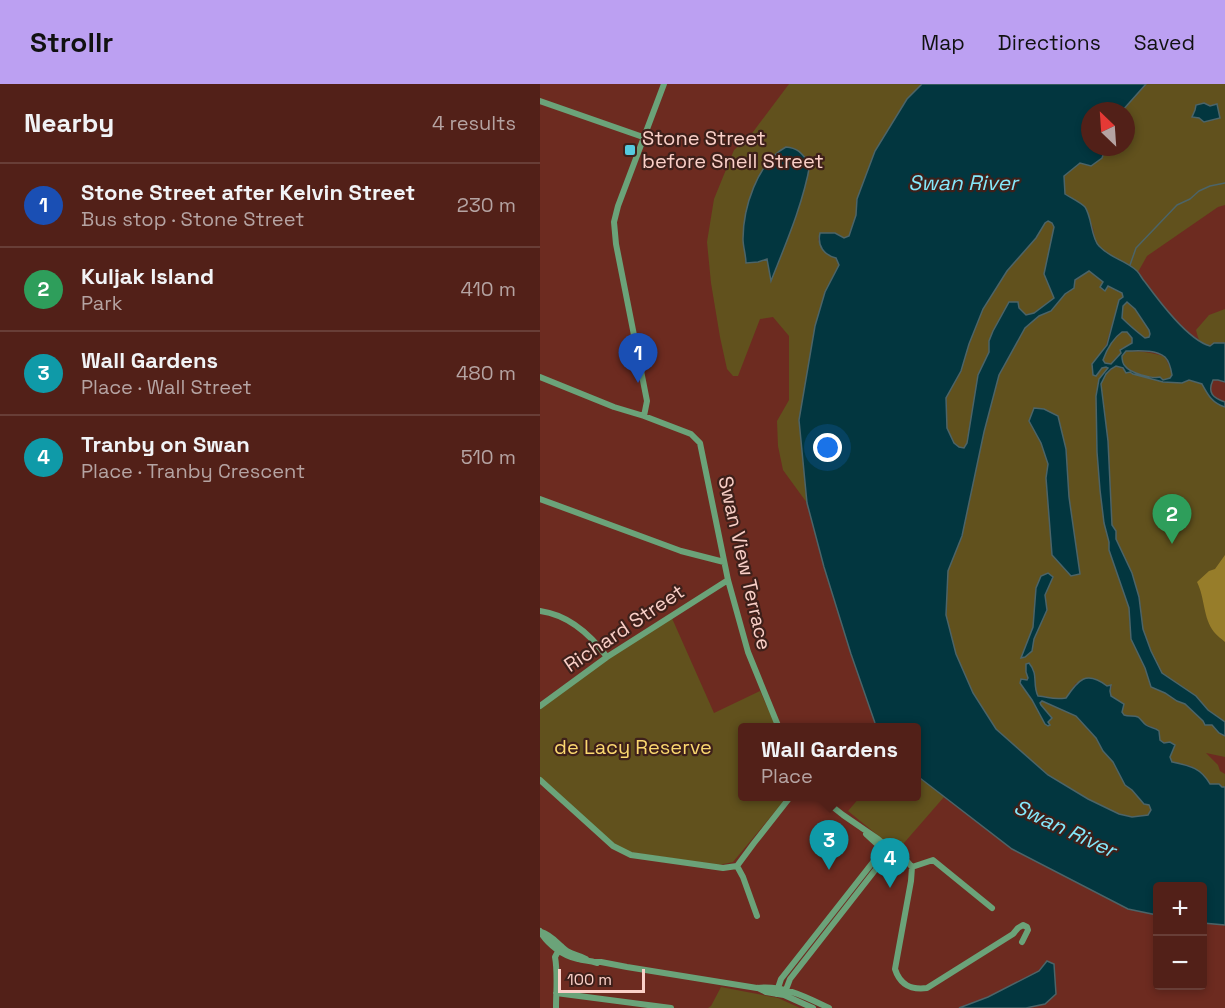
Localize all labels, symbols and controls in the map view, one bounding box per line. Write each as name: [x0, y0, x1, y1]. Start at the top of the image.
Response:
text: Strollr: [30, 24, 113, 60]
text: Map: [921, 29, 965, 56]
text: Directions: [998, 29, 1101, 56]
text: Saved: [1134, 29, 1195, 56]
north arrow: [1081, 102, 1135, 156]
text: Nearby: [24, 106, 114, 140]
text: 4 results: [432, 110, 516, 136]
place label: Stone Street before Snell Street: [642, 125, 824, 174]
marker: Stone Street before Snell Street: [623, 143, 637, 157]
water label: Swan River: [908, 169, 1020, 196]
text: Stone Street after Kelvin Street: [81, 178, 415, 206]
text: 1: [39, 192, 48, 218]
text: 230 m: [457, 192, 516, 218]
text: Bus stop · Stone Street: [81, 206, 304, 232]
text: Kuljak Island: [81, 262, 214, 290]
text: 2: [38, 276, 49, 302]
text: 410 m: [460, 276, 516, 302]
text: Park: [81, 290, 123, 316]
pin: 1: [618, 334, 658, 383]
text: Wall Gardens: [81, 346, 218, 374]
text: 3: [37, 360, 50, 386]
text: 480 m: [456, 360, 516, 386]
text: Place · Wall Street: [81, 374, 252, 400]
text: Tranby on Swan: [81, 430, 250, 458]
your location: [813, 433, 842, 462]
text: 4: [37, 444, 50, 470]
text: 510 m: [461, 444, 516, 470]
text: Place · Tranby Crescent: [81, 458, 305, 484]
street label: Swan View Terrace: [712, 474, 778, 652]
pin: 2: [1152, 494, 1192, 544]
street label: Richard Street: [559, 578, 689, 678]
popup: [738, 723, 921, 801]
park label: de Lacy Reserve: [554, 734, 712, 760]
text: Wall Gardens: [761, 735, 898, 763]
text: Place: [761, 763, 813, 789]
water label: Swan River: [1010, 793, 1122, 864]
pin: 3: [810, 820, 848, 870]
pin: 4: [870, 838, 910, 888]
map controls: [1153, 882, 1207, 990]
button: +: [1153, 882, 1207, 936]
button: −: [1153, 936, 1207, 990]
scale bar: [558, 966, 645, 994]
text: 100 m: [567, 969, 612, 990]

